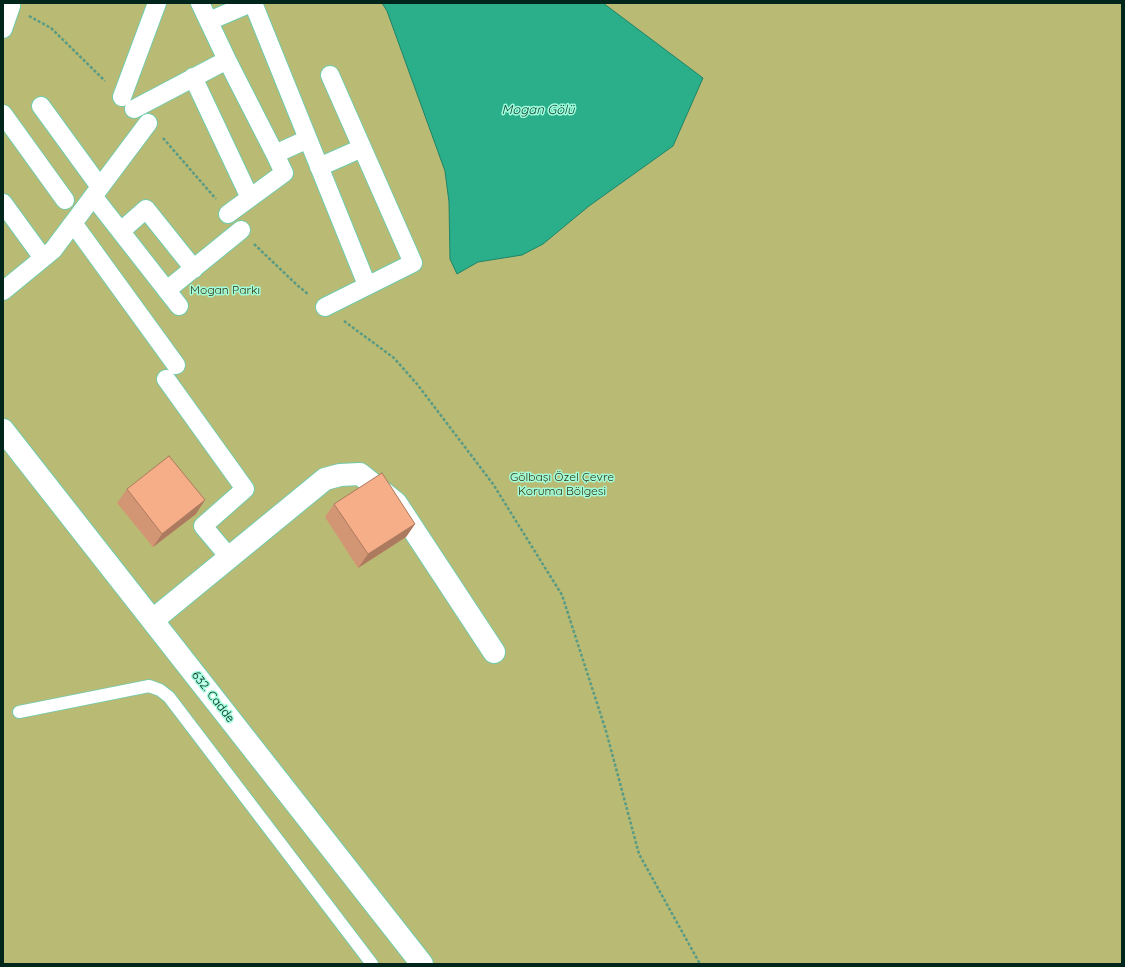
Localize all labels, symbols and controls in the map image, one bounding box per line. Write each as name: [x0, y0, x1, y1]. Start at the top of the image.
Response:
water label: Mogan Gölü: [502, 102, 574, 118]
park label: Mogan Parkı: [190, 283, 260, 297]
park label: Gölbaşı Özel Çevre Koruma Bölgesi: [510, 470, 614, 498]
street label: 632. Cadde: [188, 668, 238, 726]

